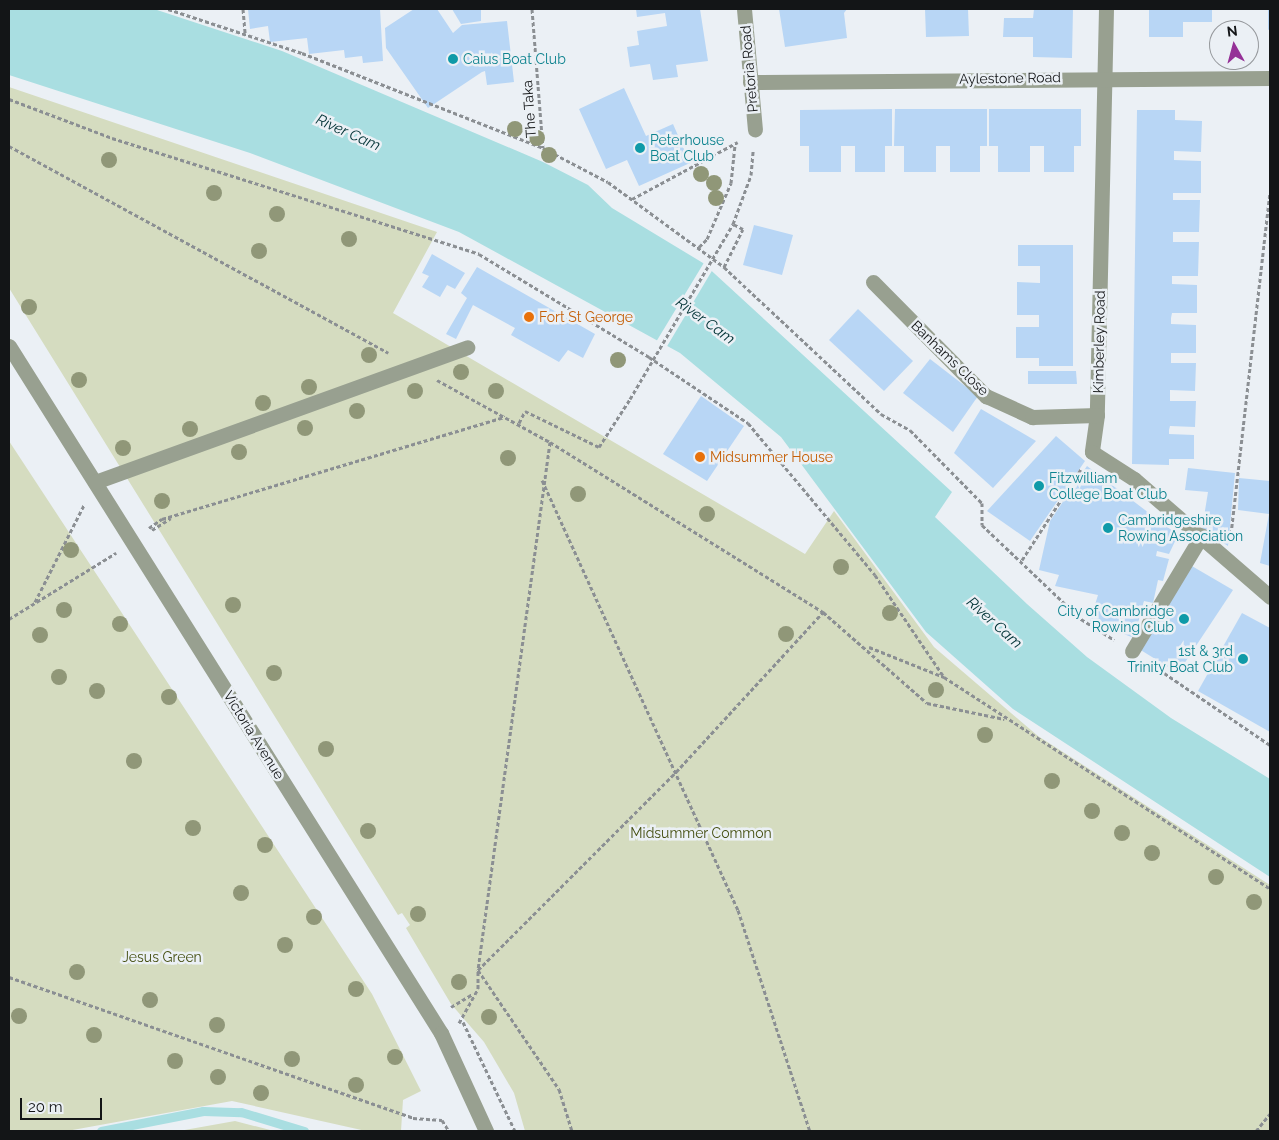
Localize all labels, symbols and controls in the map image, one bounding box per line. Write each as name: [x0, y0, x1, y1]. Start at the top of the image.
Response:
north arrow: [1209, 20, 1259, 70]
text: N: [1226, 23, 1239, 40]
street label: Pretoria Road: [737, 25, 761, 113]
place label: Caius Boat Club: [463, 51, 566, 67]
marker: Caius Boat Club: [447, 53, 459, 65]
street label: Aylestone Road: [959, 69, 1061, 87]
street label: The Taka: [519, 79, 539, 139]
water label: River Cam: [313, 111, 383, 155]
place label: Peterhouse Boat Club: [650, 132, 724, 164]
marker: Peterhouse Boat Club: [634, 142, 646, 154]
street label: Kimberley Road: [1090, 290, 1108, 394]
water label: River Cam: [672, 294, 738, 348]
place label: Fort St George: [539, 309, 633, 325]
marker: Fort St George: [523, 311, 535, 323]
street label: Banhams Close: [908, 317, 992, 399]
place label: Midsummer House: [710, 449, 833, 465]
marker: Midsummer House: [694, 451, 706, 463]
place label: Fitzwilliam College Boat Club: [1049, 470, 1167, 502]
marker: Fitzwilliam College Boat Club: [1033, 480, 1045, 492]
place label: Cambridgeshire Rowing Association: [1118, 512, 1244, 544]
marker: Cambridgeshire Rowing Association: [1102, 522, 1114, 534]
water label: River Cam: [962, 593, 1026, 653]
place label: City of Cambridge Rowing Club: [1057, 603, 1174, 636]
marker: City of Cambridge Rowing Club: [1178, 613, 1190, 625]
place label: 1st & 3rd Trinity Boat Club: [1127, 643, 1233, 676]
marker: 1st & 3rd Trinity Boat Club: [1237, 653, 1249, 665]
street label: Victoria Avenue: [220, 688, 288, 782]
park label: Midsummer Common: [630, 825, 772, 841]
park label: Jesus Green: [122, 949, 202, 965]
scale bar: [22, 1088, 105, 1120]
text: 20 m: [28, 1098, 63, 1116]

